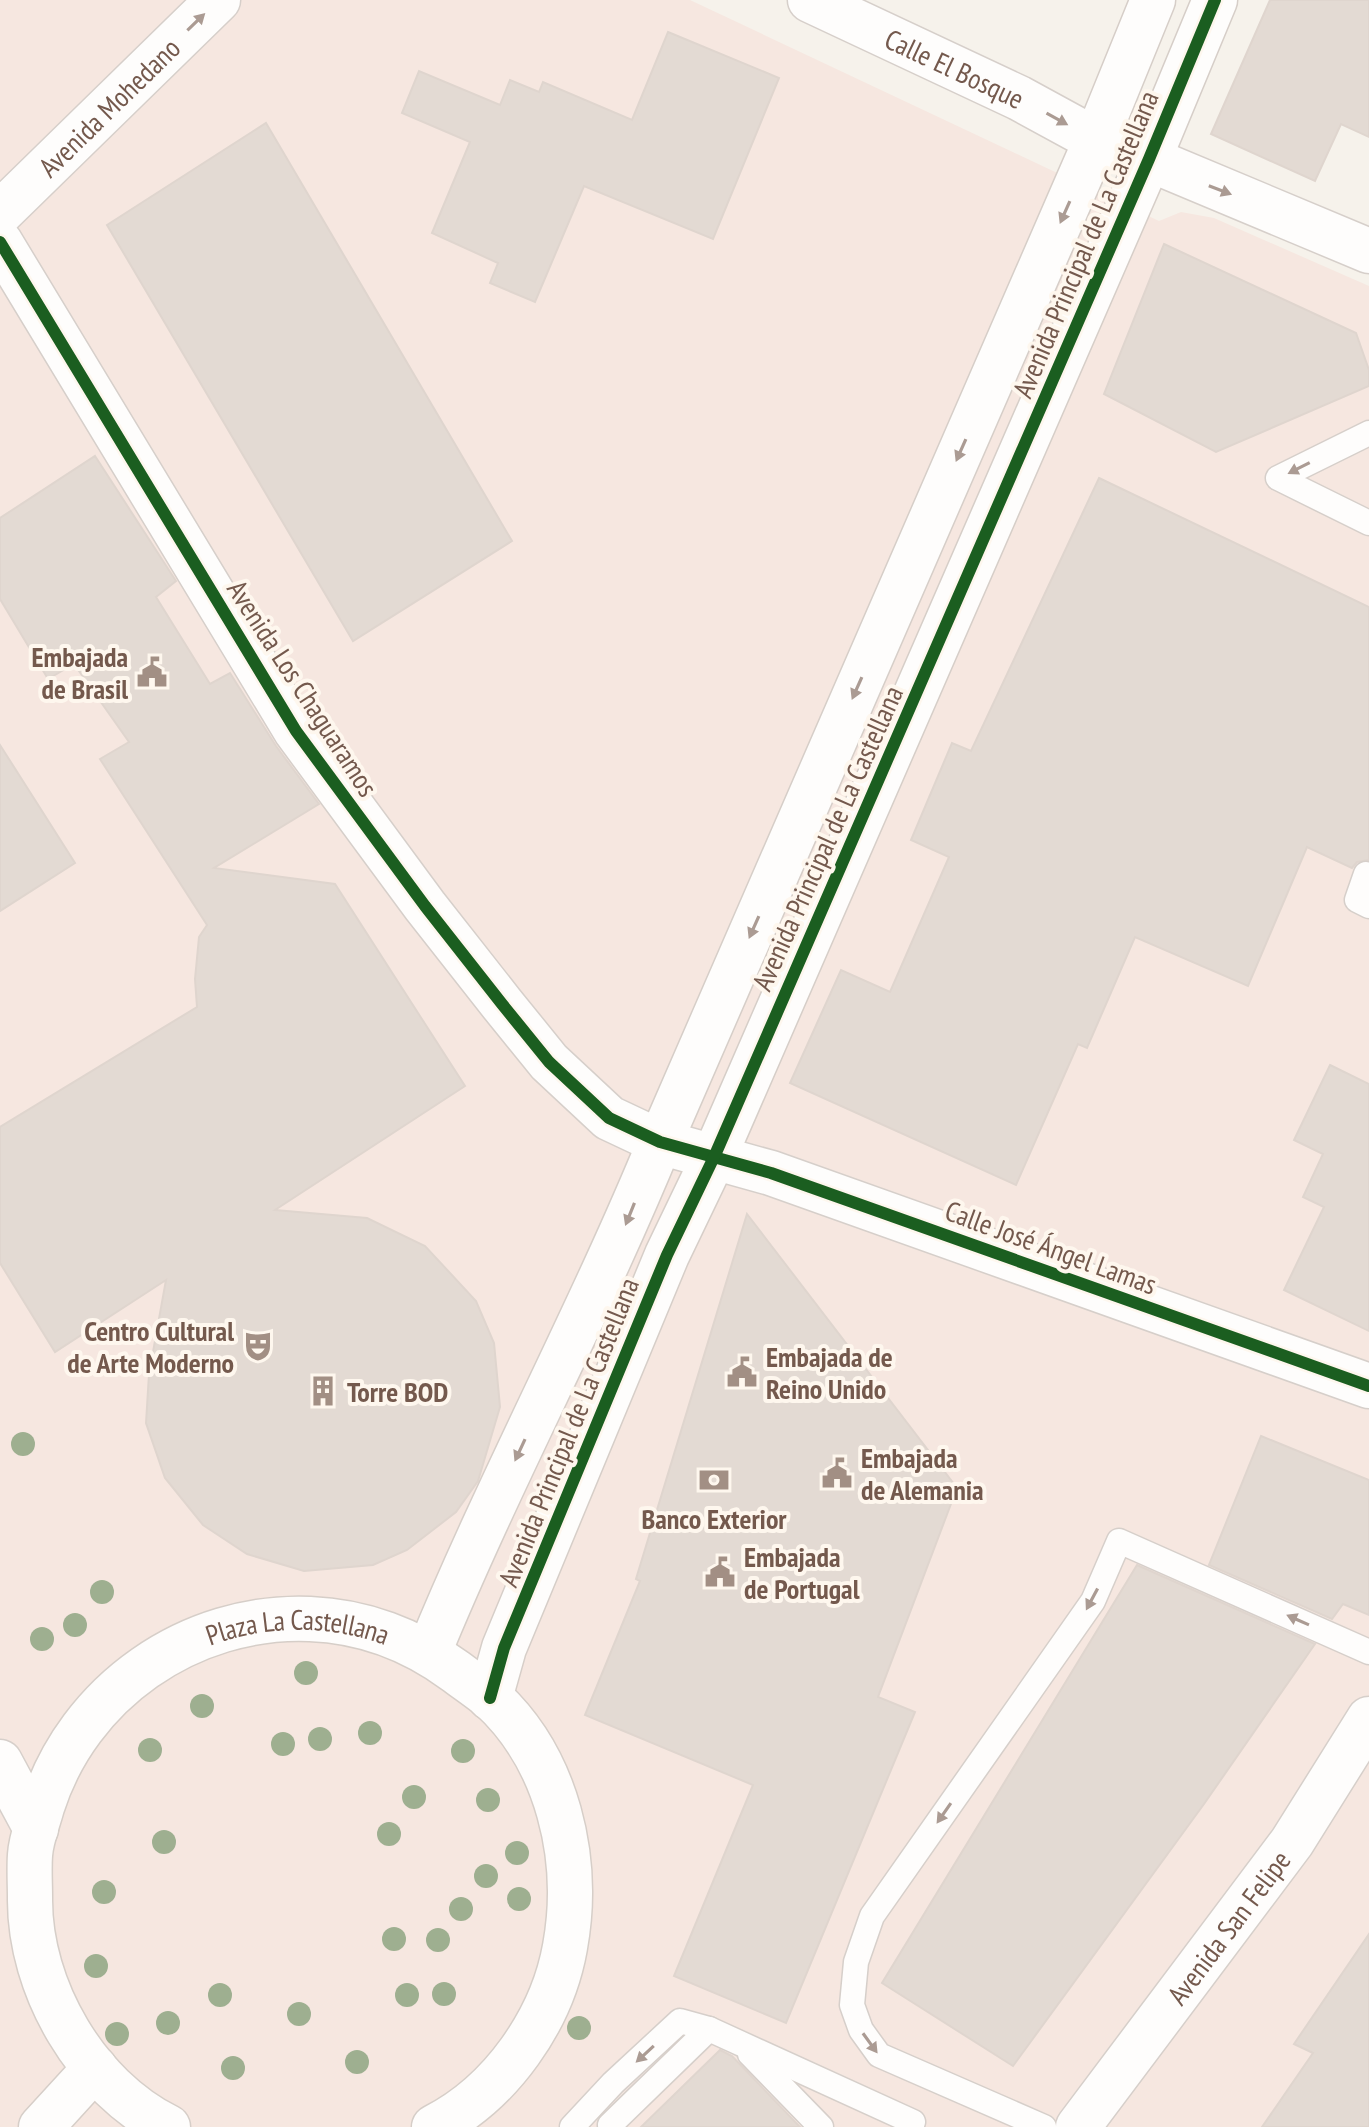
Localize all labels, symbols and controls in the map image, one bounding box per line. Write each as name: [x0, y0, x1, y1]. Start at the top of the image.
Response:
one-way arrow: [186, 13, 205, 31]
street label: Calle El Bosque: [879, 19, 1030, 116]
street label: Avenida Mohedano: [30, 29, 187, 184]
street label: Avenida Principal de La Castellana: [1003, 85, 1167, 403]
one-way arrow: [1046, 111, 1068, 125]
one-way arrow: [1208, 184, 1232, 197]
one-way arrow: [1059, 200, 1072, 223]
one-way arrow: [955, 438, 968, 462]
one-way arrow: [1288, 461, 1311, 474]
street label: Avenida Los Chaguaramos: [219, 573, 387, 803]
place label: Embajada de Brasil: [32, 638, 128, 707]
public building icon: Embajada de Brasil: [135, 655, 169, 689]
one-way arrow: [851, 677, 864, 700]
street label: Avenida Principal de La Castellana: [743, 680, 911, 996]
one-way arrow: [747, 915, 760, 939]
street label: Calle José Ángel Lamas: [940, 1192, 1162, 1302]
one-way arrow: [624, 1202, 637, 1226]
street label: Avenida Principal de La Castellana: [489, 1272, 647, 1592]
place label: Centro Cultural de Arte Moderno: [67, 1312, 234, 1381]
theatre icon: Centro Cultural de Arte Moderno: [241, 1329, 275, 1363]
place label: Embajada de Reino Unido: [766, 1338, 893, 1407]
public building icon: Embajada de Reino Unido: [725, 1355, 759, 1389]
place label: Torre BOD: [347, 1373, 448, 1410]
building icon: Torre BOD: [306, 1374, 340, 1408]
one-way arrow: [513, 1438, 527, 1461]
place label: Embajada de Alemania: [861, 1439, 984, 1508]
public building icon: Embajada de Alemania: [820, 1456, 854, 1490]
bank icon: Banco Exterior: [697, 1463, 731, 1497]
place label: Banco Exterior: [641, 1500, 787, 1537]
place label: Embajada de Portugal: [744, 1538, 860, 1607]
public building icon: Embajada de Portugal: [703, 1555, 737, 1589]
one-way arrow: [1086, 1588, 1099, 1611]
street label: Plaza La Castellana: [200, 1600, 395, 1653]
one-way arrow: [1286, 1613, 1309, 1627]
one-way arrow: [937, 1802, 952, 1823]
street label: Avenida San Felipe: [1158, 1843, 1298, 2012]
one-way arrow: [862, 2032, 878, 2054]
one-way arrow: [635, 2045, 654, 2063]

